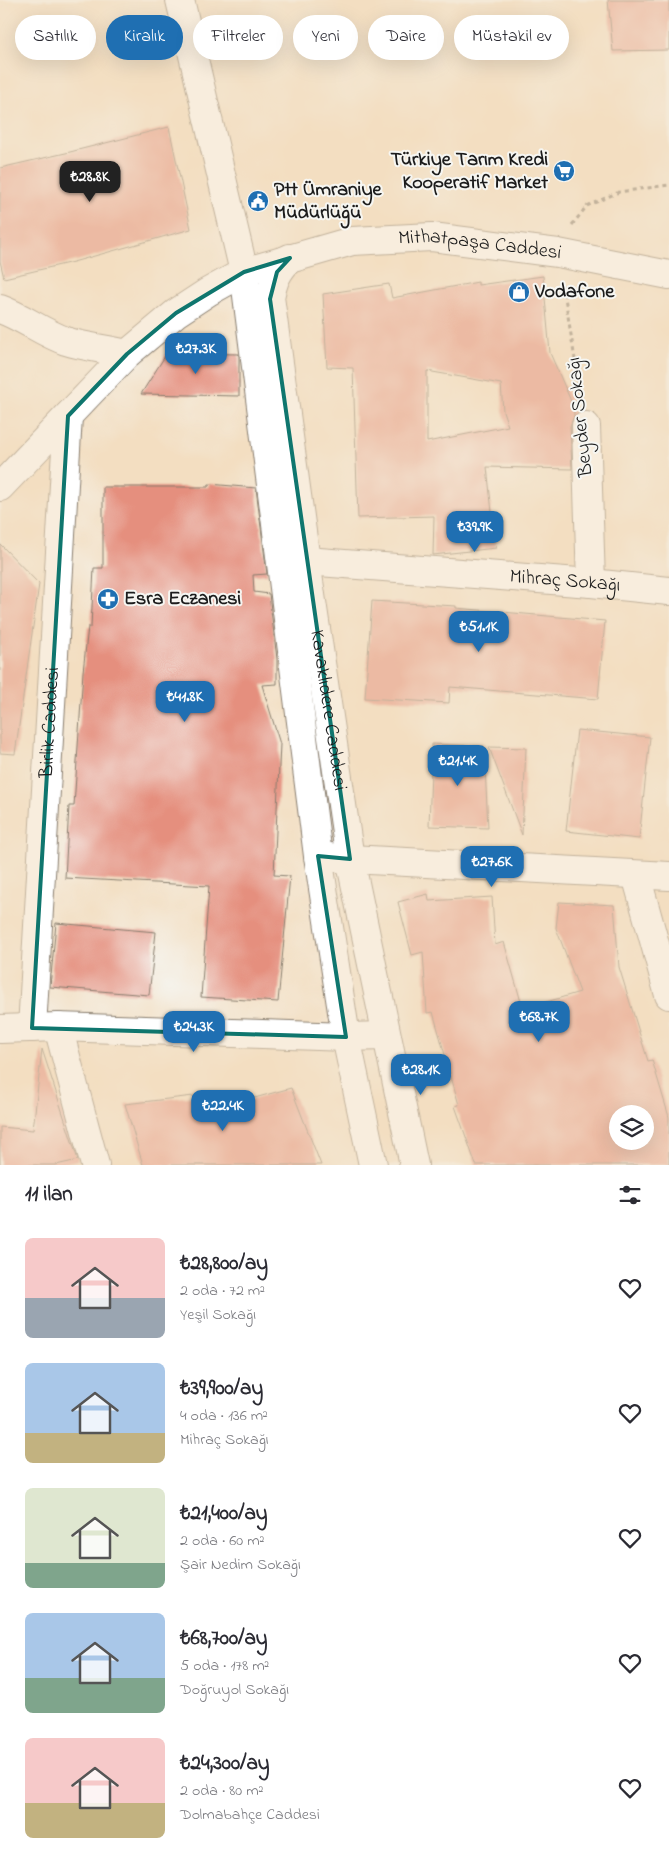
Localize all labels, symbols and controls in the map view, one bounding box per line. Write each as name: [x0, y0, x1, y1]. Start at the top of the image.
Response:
chip: Satılık: [15, 15, 96, 60]
chip: Kiralık: [106, 15, 183, 60]
chip: Filtreler: [193, 15, 283, 60]
chip: Yeni: [293, 15, 358, 60]
chip: Daire: [368, 15, 444, 60]
chip: Müstakil ev: [454, 15, 569, 60]
place label: Türkiye Tarım Kredi Kooperatif Market: [390, 146, 548, 198]
supermarket icon: Türkiye Tarım Kredi Kooperatif Market: [552, 159, 576, 183]
pin: ₺28.8K: [49, 160, 131, 203]
text: ₺28.8K: [71, 165, 109, 189]
place label: Ptt Ümraniye Müdürlüğü: [274, 176, 383, 229]
public building icon: Ptt Ümraniye Müdürlüğü: [246, 189, 270, 213]
street label: Mithatpaşa Caddesi: [397, 222, 564, 268]
place label: Vodafone: [534, 278, 615, 307]
shop icon: Vodafone: [507, 280, 531, 304]
pin: ₺27.3K: [155, 332, 237, 375]
text: ₺27.3K: [176, 337, 216, 361]
street label: Beyder Sokağı: [560, 356, 603, 479]
pin: ₺39.9K: [434, 510, 516, 553]
text: ₺39.9K: [457, 515, 493, 539]
street label: Mihraç Sokağı: [509, 562, 622, 601]
place label: Esra Eczanesi: [124, 585, 241, 614]
pharmacy icon: Esra Eczanesi: [96, 587, 120, 611]
pin: ₺51.1K: [438, 610, 520, 653]
text: ₺51.1K: [460, 615, 498, 639]
street label: Kavaklıdere Caddesi: [302, 628, 354, 793]
street label: Birlik Caddesi: [32, 666, 68, 780]
pin: ₺41.8K: [144, 680, 226, 723]
text: ₺41.8K: [167, 685, 203, 709]
pin: ₺21.4K: [417, 744, 499, 787]
text: ₺21.4K: [439, 749, 477, 773]
pin: ₺27.6K: [451, 846, 533, 888]
text: ₺27.6K: [472, 850, 512, 874]
pin: ₺68.7K: [498, 1000, 580, 1043]
text: ₺68.7K: [520, 1005, 558, 1029]
pin: ₺24.3K: [153, 1010, 235, 1053]
text: ₺24.3K: [174, 1015, 214, 1039]
pin: ₺28.1K: [380, 1054, 462, 1096]
text: ₺28.1K: [402, 1058, 440, 1082]
pin: ₺22.4K: [182, 1090, 264, 1132]
text: ₺22.4K: [202, 1094, 244, 1118]
map controls: [609, 1105, 654, 1150]
button: layers: [609, 1105, 654, 1150]
text: 11 ilan: [25, 1180, 73, 1210]
icon: filters: [616, 1181, 644, 1209]
text: ₺28,800/ay: [180, 1249, 268, 1279]
icon: home: [65, 1258, 125, 1318]
icon: heart: [616, 1274, 644, 1302]
text: 2 oda · 72 m²: [180, 1279, 265, 1303]
text: Yeşil Sokağı: [180, 1303, 256, 1327]
text: ₺39,900/ay: [180, 1374, 263, 1404]
icon: home: [65, 1383, 125, 1443]
icon: heart: [616, 1399, 644, 1427]
text: 4 oda · 136 m²: [180, 1404, 268, 1428]
text: Mihraç Sokağı: [180, 1428, 269, 1452]
text: ₺21,400/ay: [180, 1499, 268, 1529]
icon: home: [65, 1508, 125, 1568]
icon: heart: [616, 1524, 644, 1552]
text: 2 oda · 60 m²: [180, 1529, 264, 1553]
text: Şair Nedim Sokağı: [180, 1553, 301, 1577]
text: ₺68,700/ay: [180, 1624, 268, 1654]
icon: home: [65, 1633, 125, 1693]
icon: heart: [616, 1649, 644, 1677]
text: 5 oda · 178 m²: [180, 1654, 269, 1678]
text: Doğruyol Sokağı: [180, 1678, 289, 1702]
text: ₺24,300/ay: [180, 1749, 270, 1779]
icon: home: [65, 1758, 125, 1818]
icon: heart: [616, 1774, 644, 1802]
text: 2 oda · 80 m²: [180, 1779, 263, 1803]
text: Dolmabahçe Caddesi: [180, 1803, 320, 1827]

